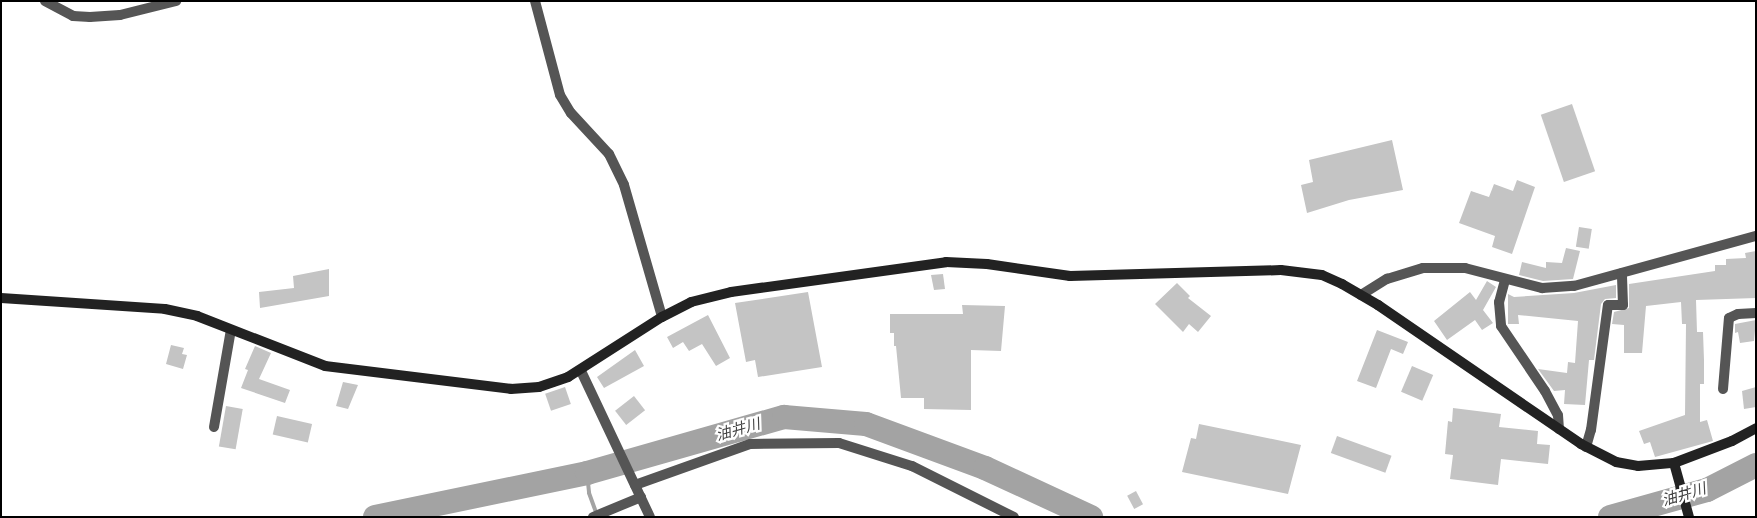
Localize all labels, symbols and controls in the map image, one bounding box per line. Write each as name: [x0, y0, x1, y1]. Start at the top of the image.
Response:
water label: 油井川: [714, 415, 762, 445]
water label: 油井川: [1660, 480, 1708, 510]

